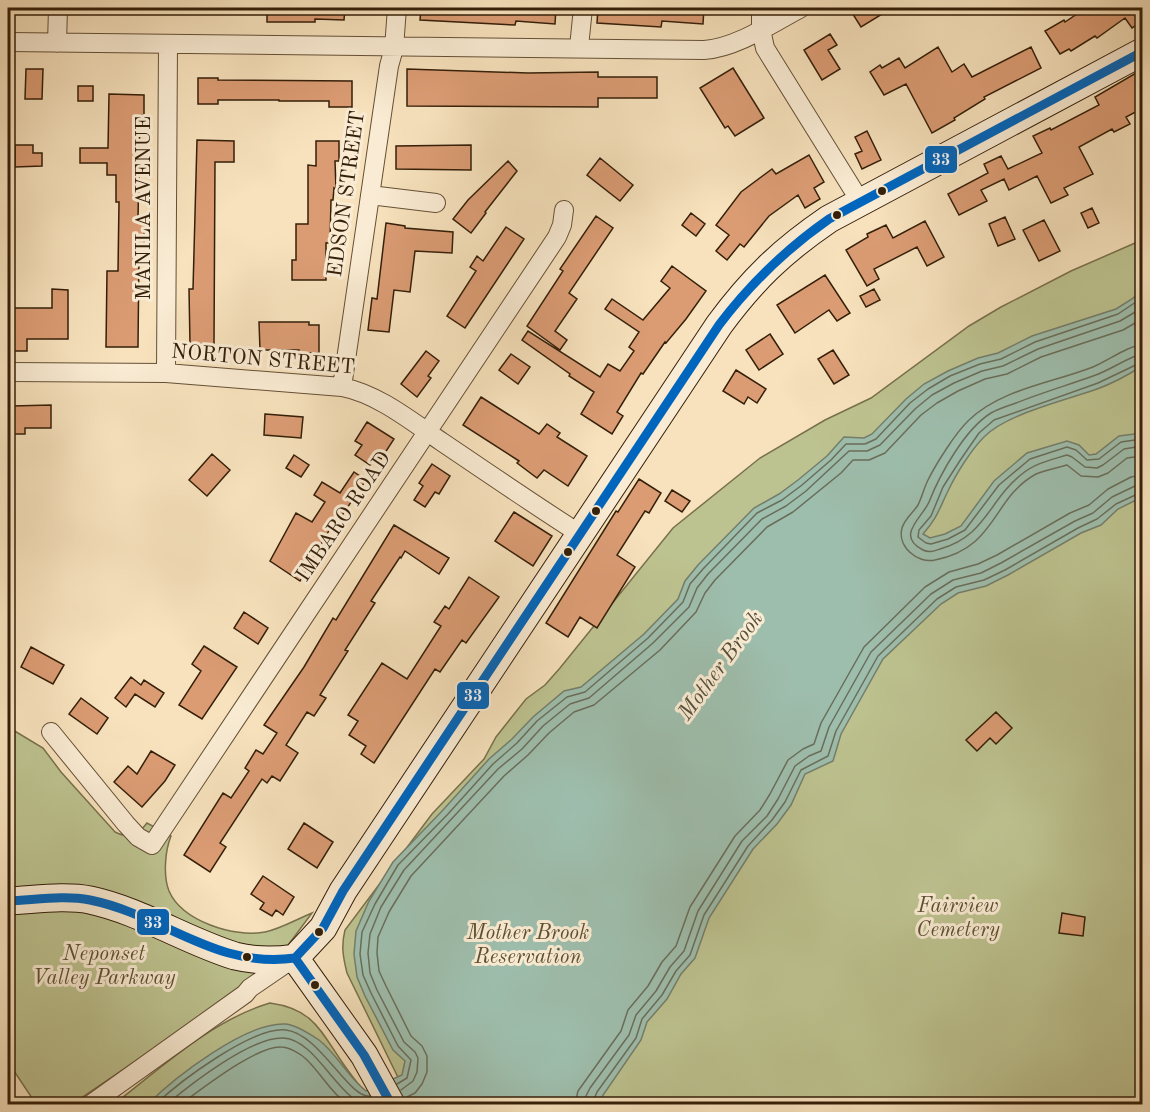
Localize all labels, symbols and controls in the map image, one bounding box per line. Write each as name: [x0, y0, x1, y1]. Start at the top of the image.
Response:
street label: EDSON STREET: [325, 110, 369, 278]
street label: MANILA AVENUE: [134, 116, 155, 300]
line badge: 33: [924, 145, 958, 174]
text: 33: [932, 153, 950, 169]
unlabelled marker: [876, 185, 888, 197]
unlabelled marker: [831, 209, 843, 221]
street label: NORTON STREET: [170, 341, 356, 379]
street label: IMBARO ROAD: [293, 448, 395, 586]
unlabelled marker: [590, 505, 602, 517]
unlabelled marker: [562, 546, 574, 558]
water label: Mother Brook: [674, 607, 768, 725]
line badge: 33: [456, 681, 490, 710]
text: 33: [464, 689, 482, 705]
park label: Fairview Cemetery: [916, 896, 1000, 941]
line badge: 33: [136, 908, 170, 936]
text: 33: [144, 916, 162, 932]
park label: Mother Brook Reservation: [466, 923, 589, 968]
unlabelled marker: [313, 926, 325, 938]
park label: Neponset Valley Parkway: [32, 944, 176, 989]
unlabelled marker: [241, 951, 253, 963]
unlabelled marker: [309, 979, 321, 991]

